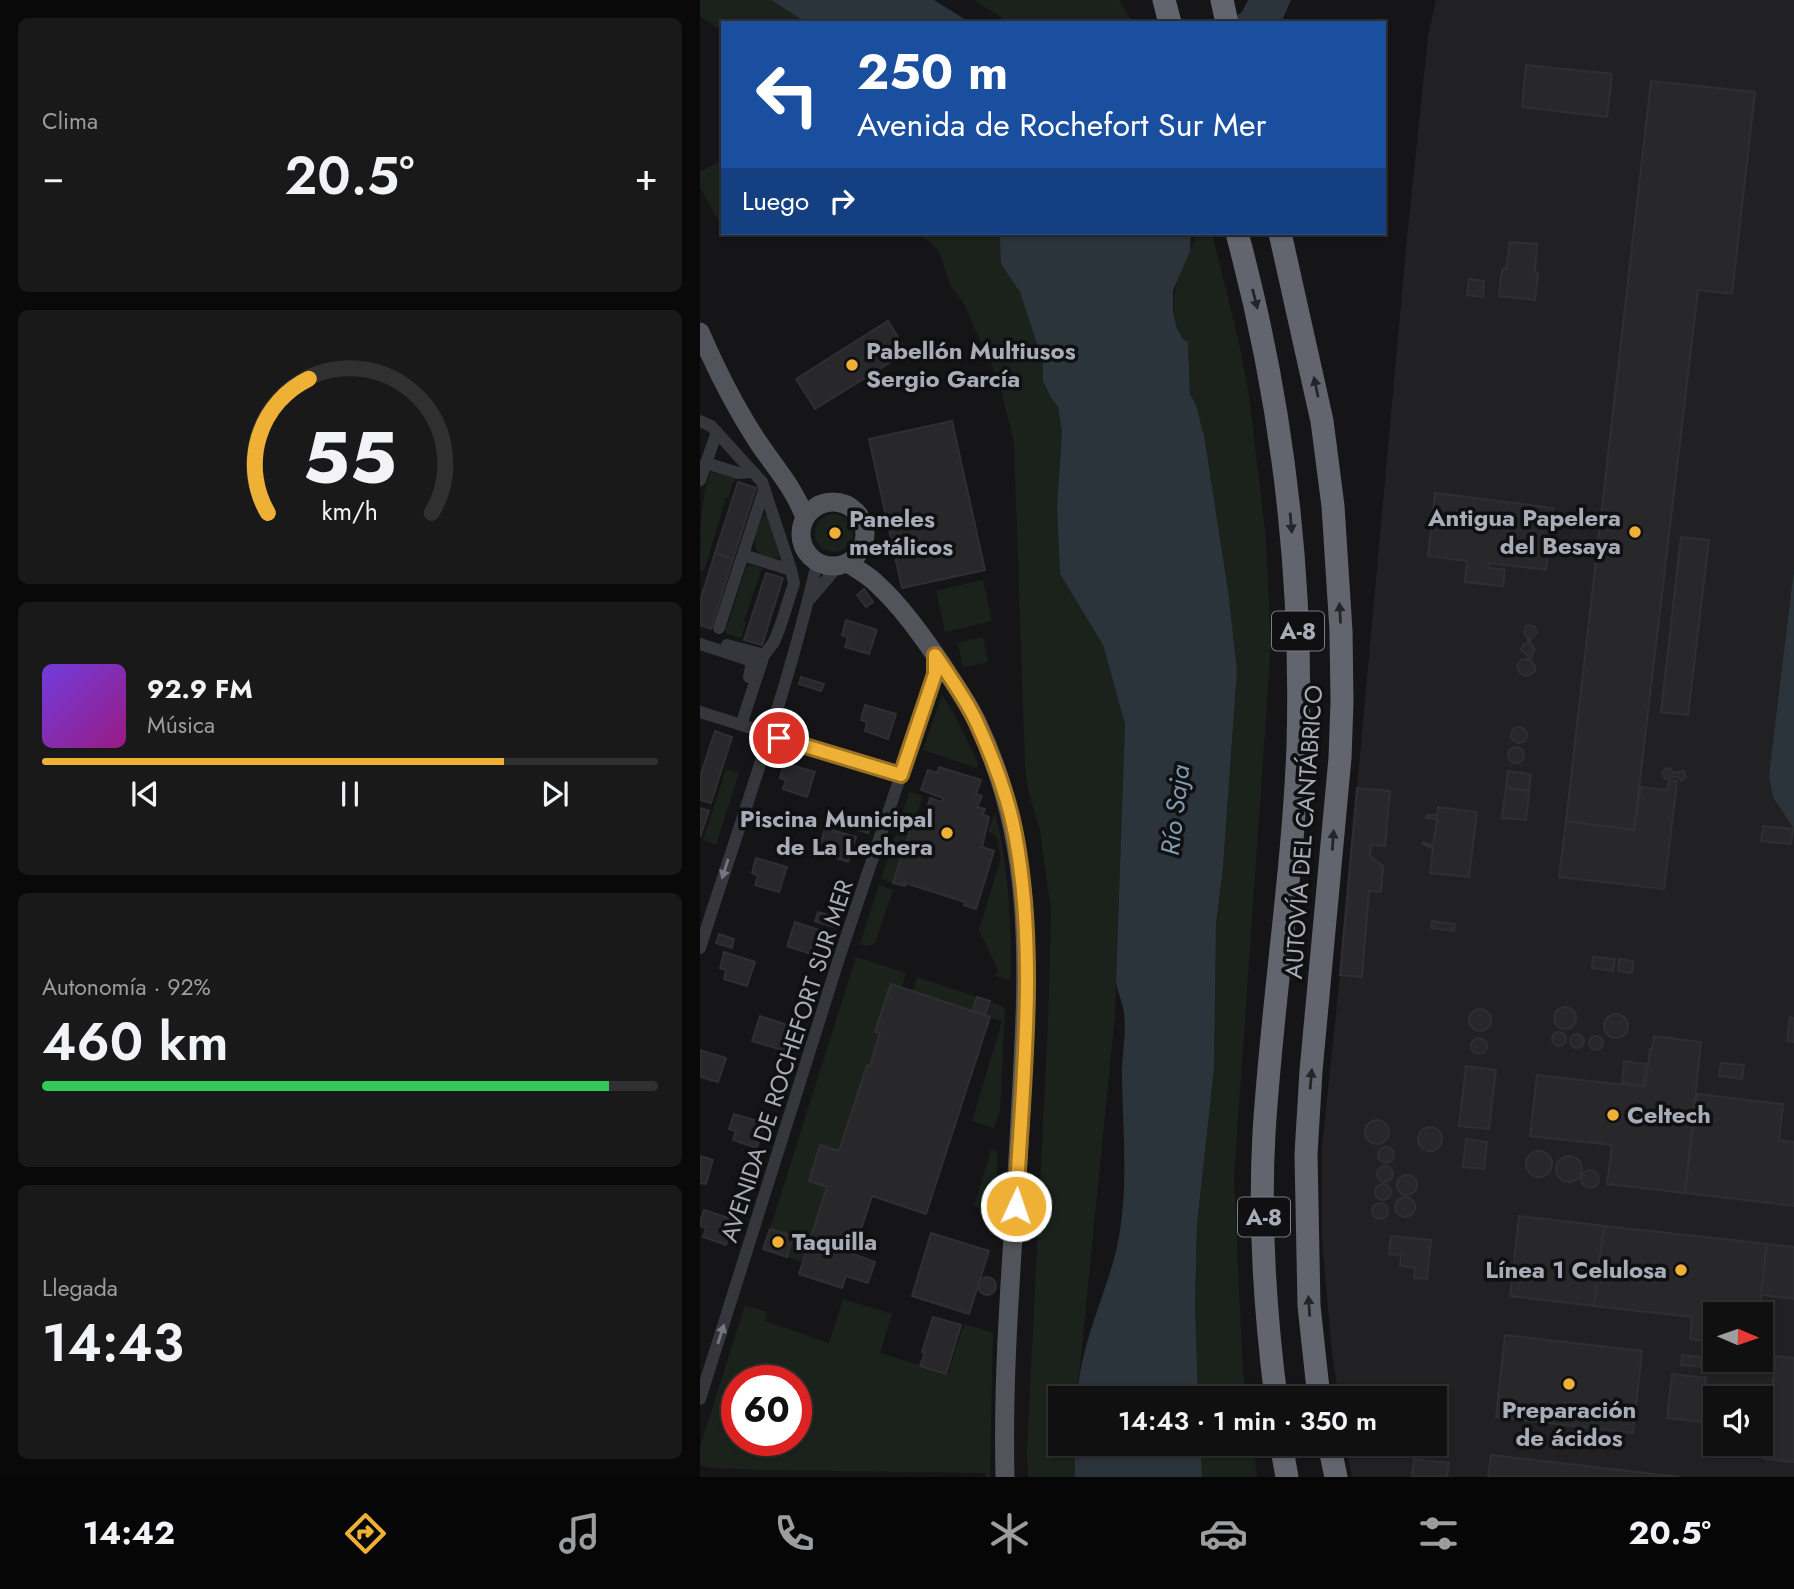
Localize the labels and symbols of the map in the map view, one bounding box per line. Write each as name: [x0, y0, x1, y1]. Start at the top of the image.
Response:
one-way arrow: [1249, 288, 1260, 310]
place label: Pabellón Multiusos Sergio García: [866, 333, 1076, 396]
marker: Pabellón Multiusos Sergio García: [844, 357, 860, 373]
one-way arrow: [1311, 376, 1322, 398]
place label: Antigua Papelera del Besaya: [1427, 500, 1621, 563]
place label: Paneles metálicos: [849, 501, 953, 564]
one-way arrow: [1286, 512, 1297, 534]
marker: Antigua Papelera del Besaya: [1627, 524, 1643, 540]
marker: Paneles metálicos: [827, 525, 843, 541]
one-way arrow: [1335, 601, 1346, 623]
road number: A-8: [1272, 611, 1324, 650]
street label: AUTOVÍA DEL CANTÁBRICO: [1276, 684, 1331, 980]
pin: [749, 708, 809, 768]
water label: Río Saja: [1151, 762, 1199, 858]
place label: Piscina Municipal de La Lechera: [740, 801, 933, 864]
marker: Piscina Municipal de La Lechera: [939, 825, 955, 841]
one-way arrow: [1328, 829, 1339, 851]
one-way arrow: [719, 858, 730, 879]
street label: AVENIDA DE ROCHEFORT SUR MER: [711, 875, 862, 1247]
one-way arrow: [1306, 1068, 1317, 1090]
place label: Celtech: [1627, 1097, 1711, 1132]
marker: Celtech: [1605, 1107, 1621, 1123]
position arrow: [979, 1169, 1053, 1243]
road number: A-8: [1238, 1198, 1290, 1236]
place label: Taquilla: [792, 1224, 877, 1259]
marker: Taquilla: [770, 1234, 786, 1250]
place label: Línea 1 Celulosa: [1485, 1252, 1667, 1287]
marker: Línea 1 Celulosa: [1673, 1262, 1689, 1278]
one-way arrow: [1303, 1295, 1314, 1317]
north arrow: [1703, 1302, 1773, 1372]
one-way arrow: [716, 1324, 727, 1345]
speed limit sign: 60: [721, 1365, 812, 1456]
marker: Preparación de ácidos: [1561, 1376, 1577, 1392]
place label: Preparación de ácidos: [1502, 1392, 1636, 1455]

